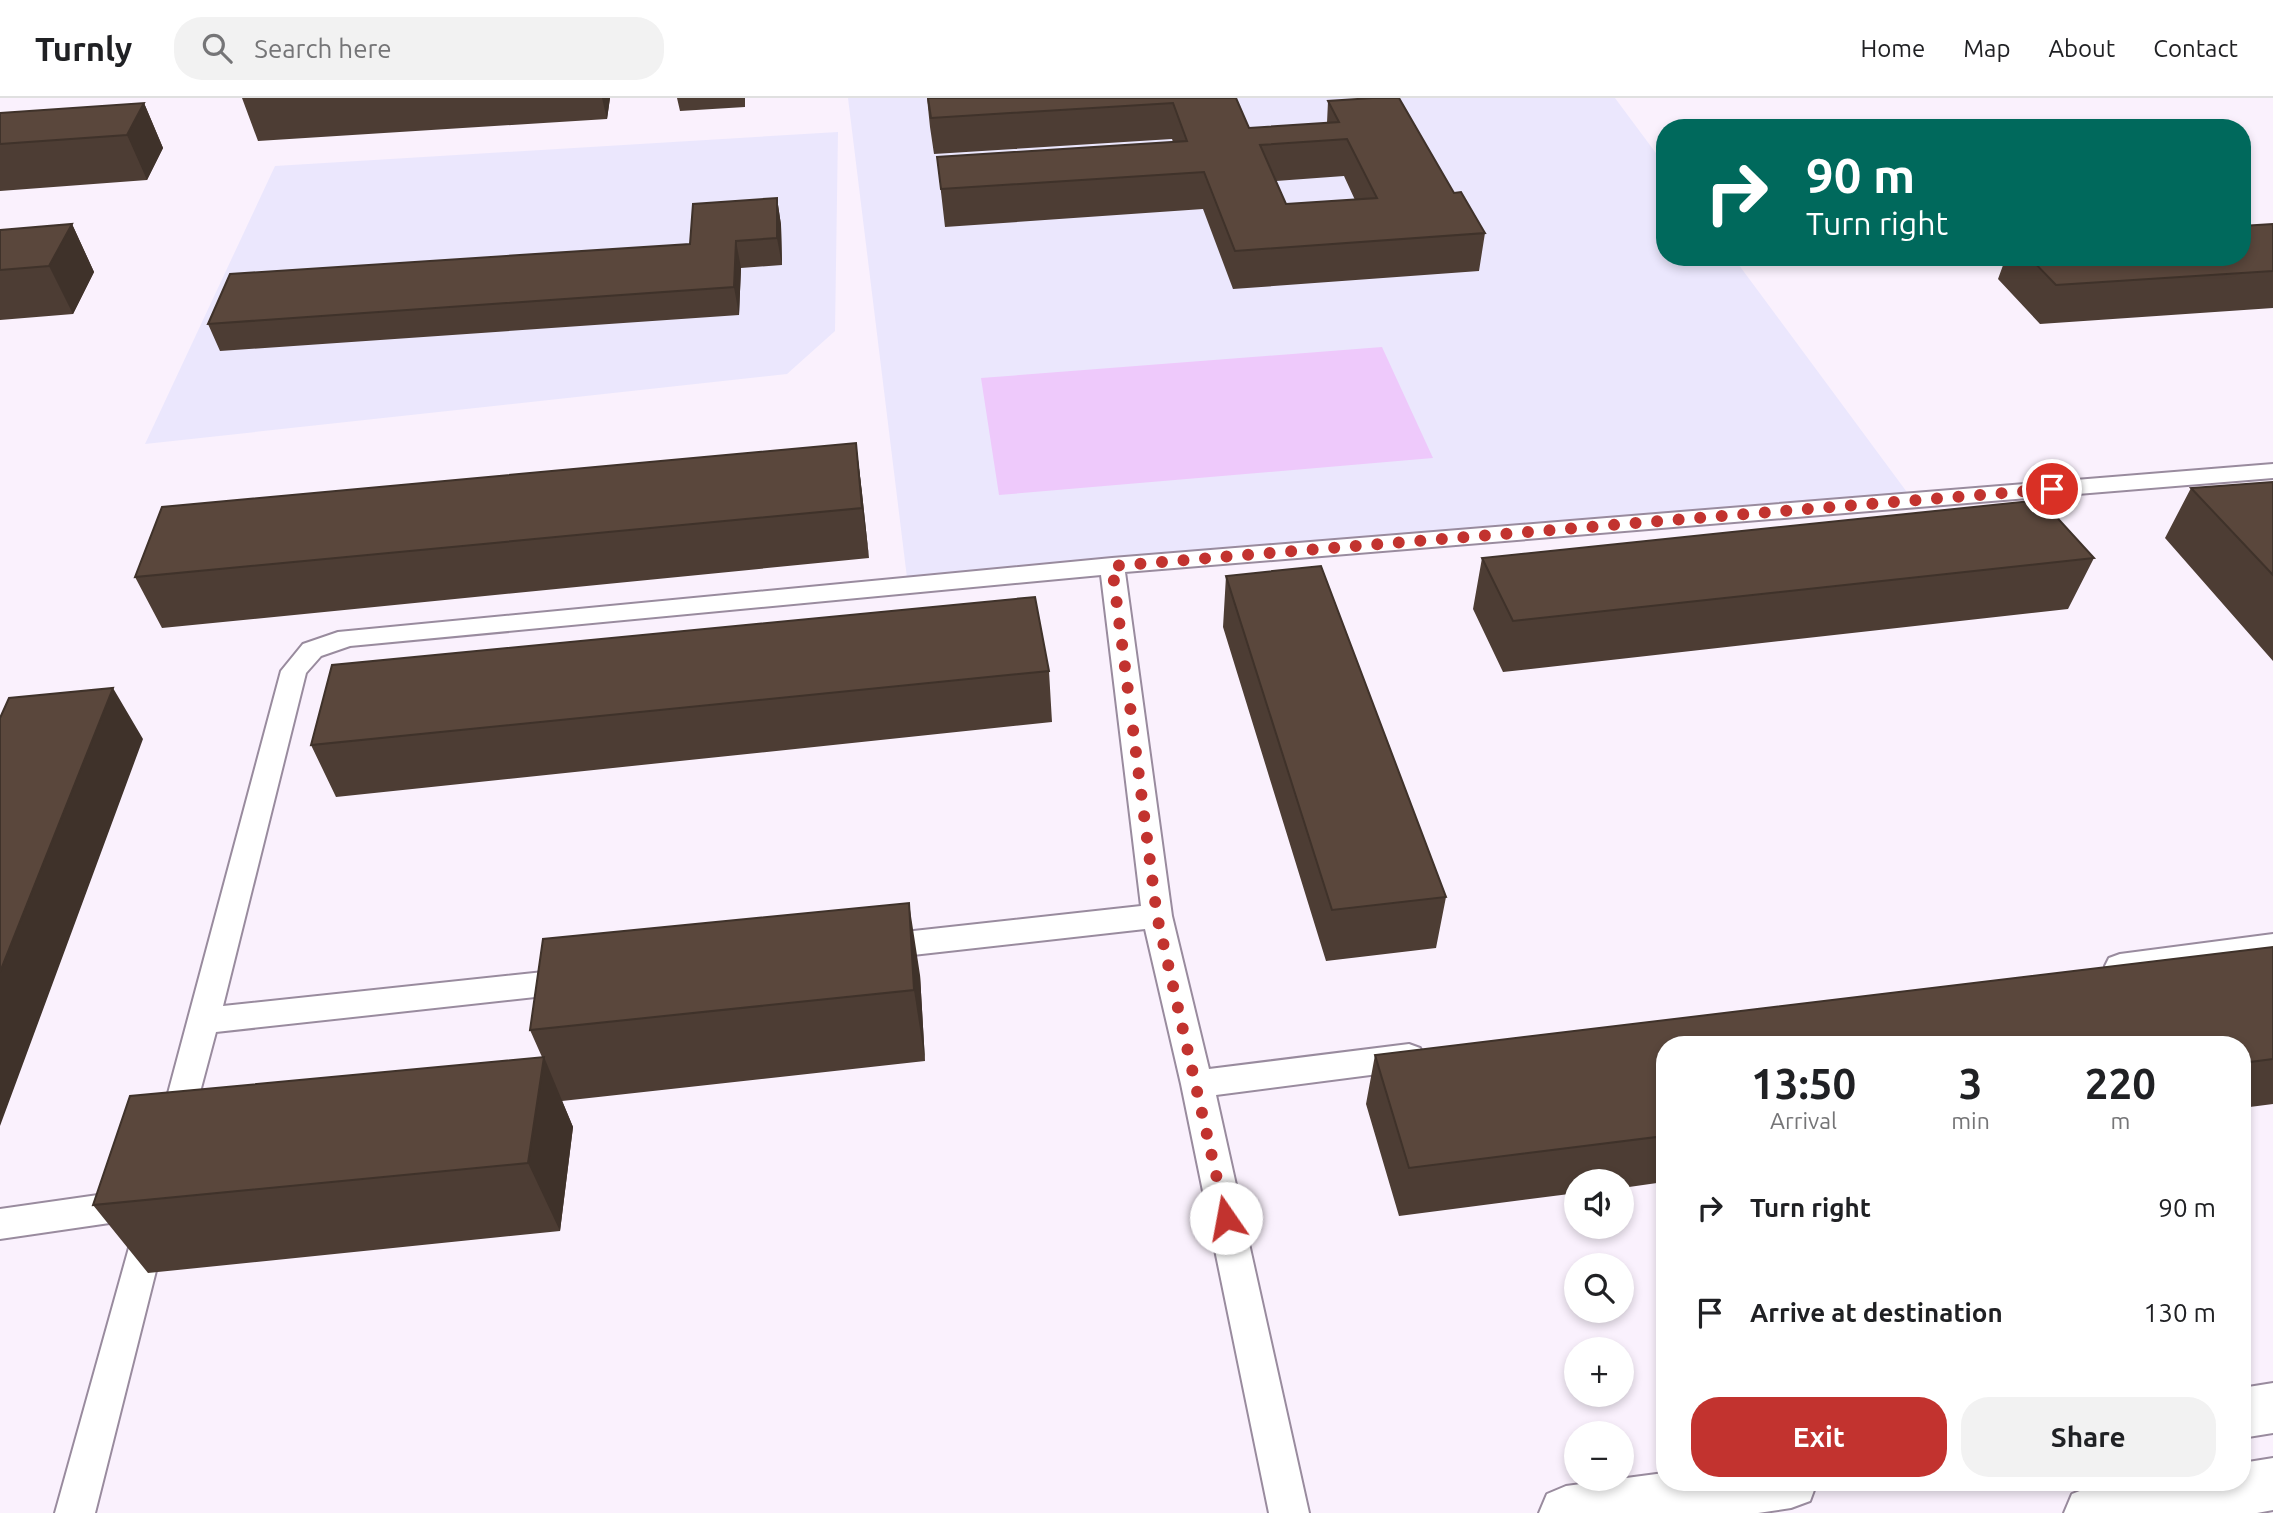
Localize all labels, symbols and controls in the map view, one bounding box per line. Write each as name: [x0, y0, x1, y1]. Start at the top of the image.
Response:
search box: [174, 17, 664, 80]
icon: search: [198, 29, 236, 67]
text: Turnly: [35, 30, 132, 67]
text: Search here: [254, 34, 392, 63]
text: Home: [1860, 35, 1925, 62]
text: Map: [1963, 35, 2010, 62]
text: About: [2048, 35, 2115, 62]
text: Contact: [2153, 35, 2238, 62]
icon: right: [1691, 147, 1782, 238]
text: 90 m: [1806, 147, 1915, 202]
text: Turn right: [1806, 205, 1948, 241]
pin: [2022, 459, 2082, 519]
icon: arrive: [2033, 470, 2071, 508]
text: 13:50: [1751, 1060, 1856, 1107]
text: 3: [1959, 1060, 1982, 1107]
text: 220: [2085, 1060, 2156, 1107]
text: Arrival: [1770, 1108, 1837, 1133]
text: min: [1951, 1108, 1990, 1133]
text: m: [2110, 1108, 2130, 1133]
map controls: [1564, 1169, 1634, 1491]
button: sound: [1564, 1169, 1634, 1239]
position arrow: [1189, 1181, 1263, 1255]
icon: right: [1691, 1189, 1729, 1227]
text: Turn right: [1750, 1193, 1871, 1222]
text: 90 m: [2158, 1193, 2216, 1222]
button: search: [1564, 1253, 1634, 1323]
icon: arrive: [1691, 1294, 1729, 1332]
text: Arrive at destination: [1750, 1298, 2003, 1327]
text: 130 m: [2144, 1298, 2216, 1327]
button: +: [1564, 1337, 1634, 1407]
button: Exit: [1691, 1397, 1947, 1477]
button: Share: [1961, 1397, 2216, 1477]
button: −: [1564, 1421, 1634, 1491]

